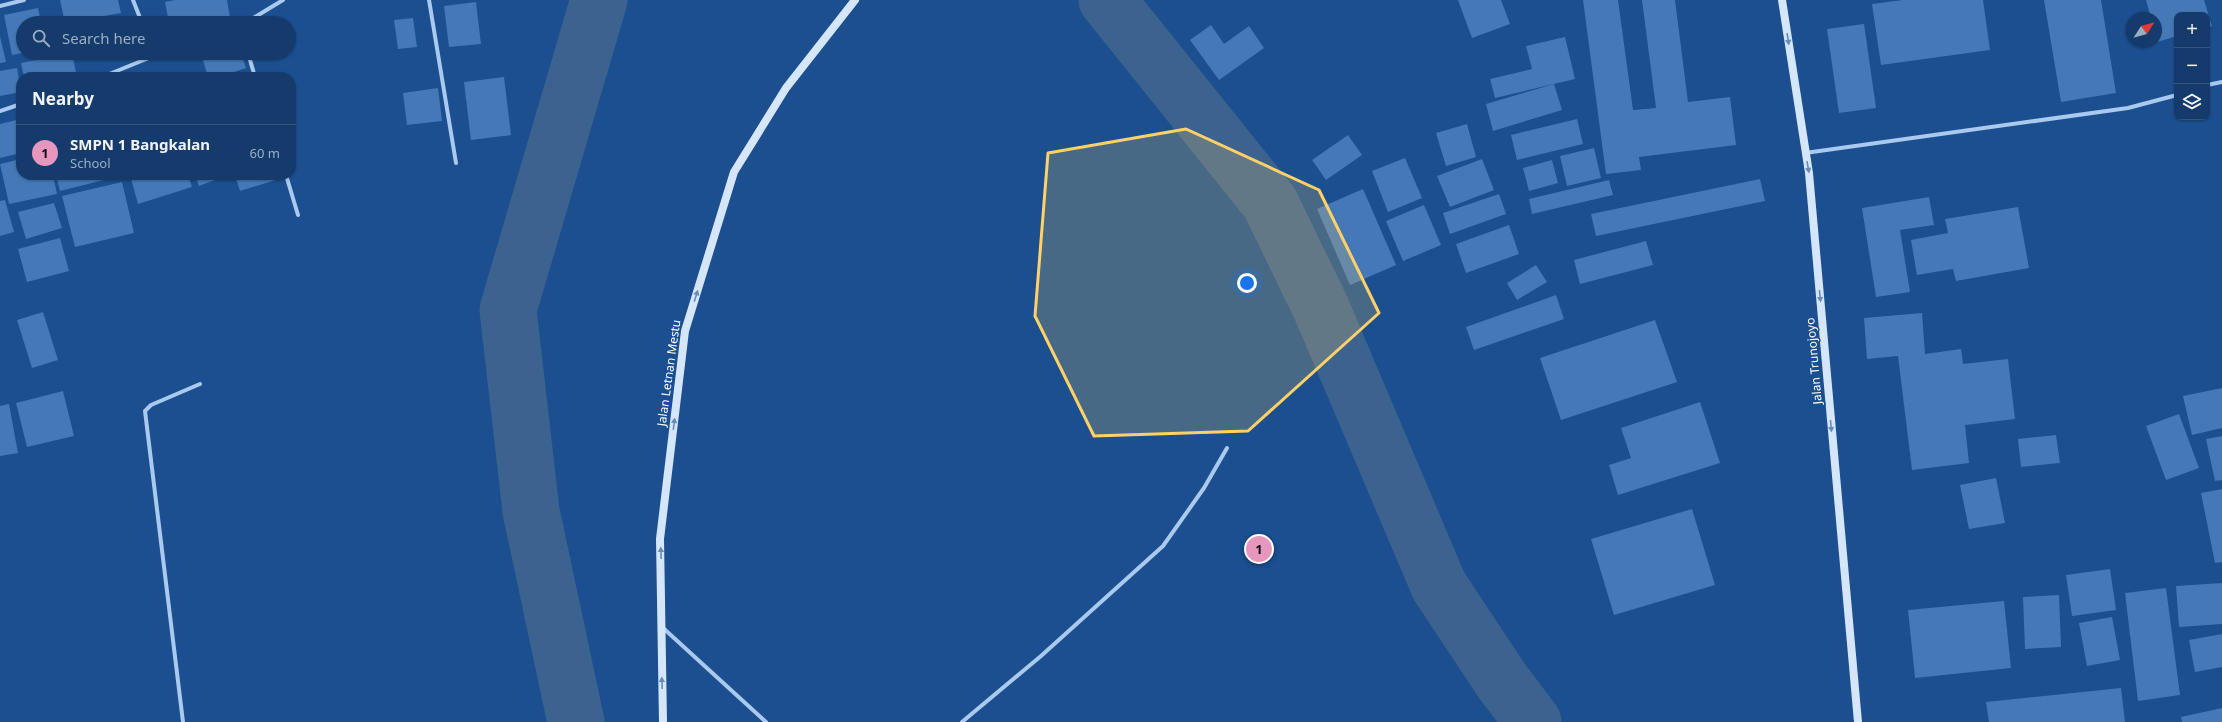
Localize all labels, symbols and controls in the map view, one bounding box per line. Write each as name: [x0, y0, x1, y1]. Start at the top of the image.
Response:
north arrow: [2126, 12, 2162, 48]
map controls: [2174, 12, 2210, 120]
button: +: [2174, 12, 2210, 48]
search box: [16, 16, 296, 60]
icon: search: [30, 27, 52, 49]
text: Search here: [62, 28, 145, 48]
one-way arrow: [1785, 32, 1791, 45]
button: −: [2174, 48, 2210, 84]
button: layers: [2174, 84, 2210, 120]
text: Nearby: [32, 87, 94, 110]
text: SMPN 1 Bangkalan: [70, 134, 210, 154]
text: 1: [41, 144, 49, 162]
text: 60 m: [250, 144, 280, 162]
text: School: [70, 154, 111, 172]
one-way arrow: [1805, 161, 1811, 173]
your location: [1237, 273, 1257, 293]
one-way arrow: [693, 290, 699, 302]
one-way arrow: [1816, 290, 1823, 303]
street label: Jalan Trunojoyo: [1801, 317, 1826, 406]
street label: Jalan Letnan Mestu: [652, 318, 684, 428]
one-way arrow: [671, 418, 677, 430]
one-way arrow: [1828, 420, 1835, 432]
pin: 1: [1246, 534, 1272, 564]
one-way arrow: [657, 547, 664, 559]
one-way arrow: [659, 676, 665, 689]

